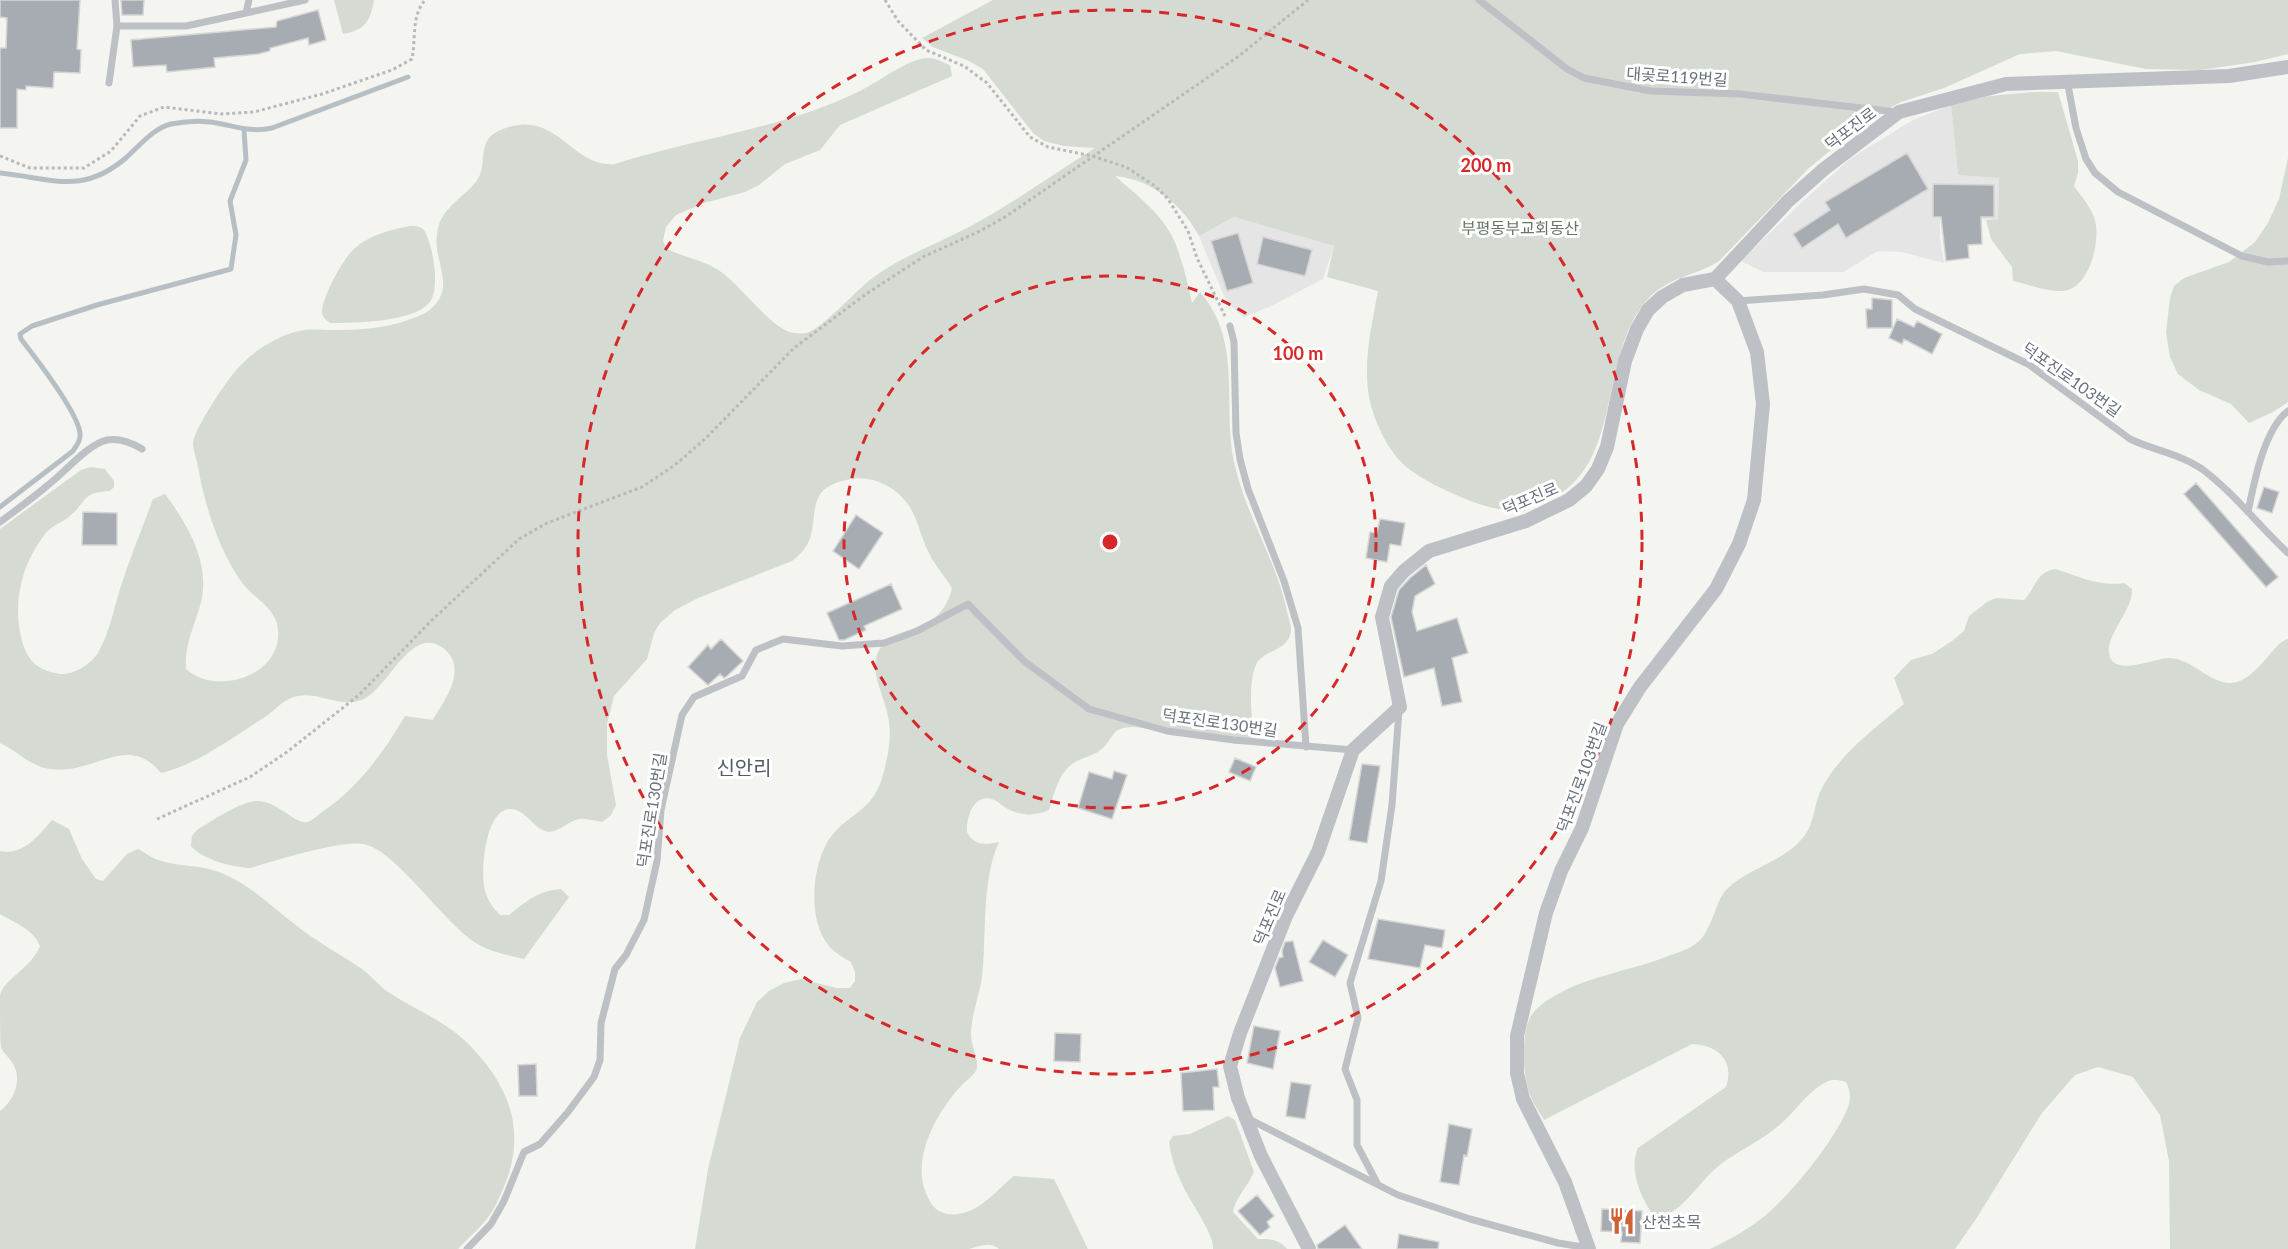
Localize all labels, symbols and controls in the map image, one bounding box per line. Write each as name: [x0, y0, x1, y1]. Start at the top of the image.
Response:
street label: 대곶로119번길: [1626, 63, 1728, 89]
street label: 덕포진로: [1821, 103, 1879, 153]
text: 200 m: [1461, 154, 1511, 176]
park label: 부평동부교회동산: [1461, 218, 1579, 237]
street label: 덕포진로103번길: [2019, 338, 2125, 420]
text: 100 m: [1273, 342, 1323, 364]
street label: 덕포진로: [1499, 478, 1561, 518]
centre of rings: [1100, 532, 1120, 552]
street label: 덕포진로130번길: [1161, 705, 1279, 739]
street label: 덕포진로103번길: [1552, 719, 1610, 835]
street label: 덕포진로130번길: [633, 751, 669, 869]
district label: 신안리: [716, 755, 772, 779]
street label: 덕포진로: [1249, 886, 1289, 948]
restaurant icon: 산천초목: [1607, 1206, 1637, 1236]
place label: 산천초목: [1642, 1212, 1701, 1231]

